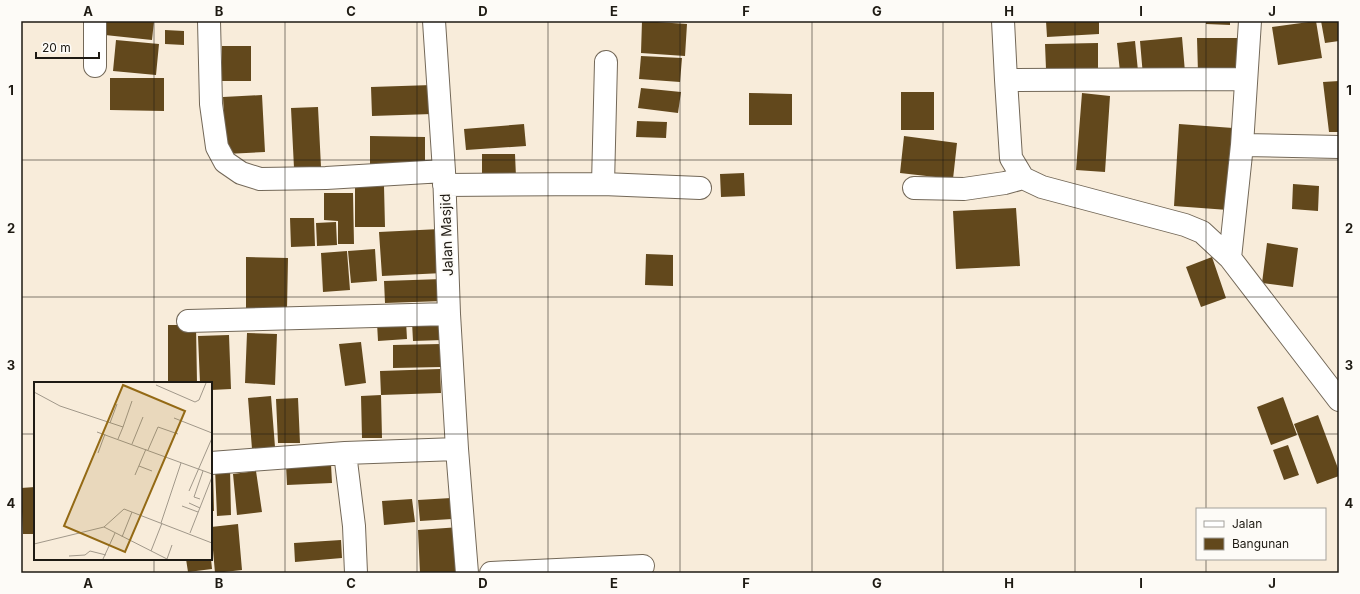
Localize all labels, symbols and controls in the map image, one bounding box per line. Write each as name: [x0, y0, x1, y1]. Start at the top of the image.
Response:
text: A: [83, 3, 93, 19]
text: B: [215, 3, 224, 19]
text: C: [346, 3, 356, 19]
text: D: [478, 3, 488, 19]
text: E: [610, 3, 618, 19]
text: F: [742, 3, 750, 19]
text: G: [872, 3, 882, 19]
text: H: [1004, 3, 1014, 19]
text: I: [1139, 3, 1143, 19]
text: J: [1268, 3, 1276, 19]
scale bar: [36, 34, 99, 60]
text: 20 m: [42, 40, 71, 55]
text: 1: [8, 82, 14, 98]
text: 1: [1346, 82, 1352, 98]
street label: Jalan Masjid: [436, 193, 456, 277]
text: 2: [7, 220, 15, 236]
text: 2: [1345, 220, 1353, 236]
text: 3: [7, 357, 15, 373]
text: 3: [1345, 357, 1353, 373]
inset map: [34, 382, 212, 560]
text: 4: [7, 495, 16, 511]
text: 4: [1345, 495, 1354, 511]
legend: [1196, 508, 1326, 560]
text: Jalan: [1232, 516, 1262, 531]
text: Bangunan: [1232, 536, 1289, 551]
text: A: [83, 575, 93, 591]
text: B: [215, 575, 224, 591]
text: C: [346, 575, 356, 591]
text: D: [478, 575, 488, 591]
text: E: [610, 575, 618, 591]
text: F: [742, 575, 750, 591]
text: G: [872, 575, 882, 591]
text: H: [1004, 575, 1014, 591]
text: I: [1139, 575, 1143, 591]
text: J: [1268, 575, 1276, 591]

